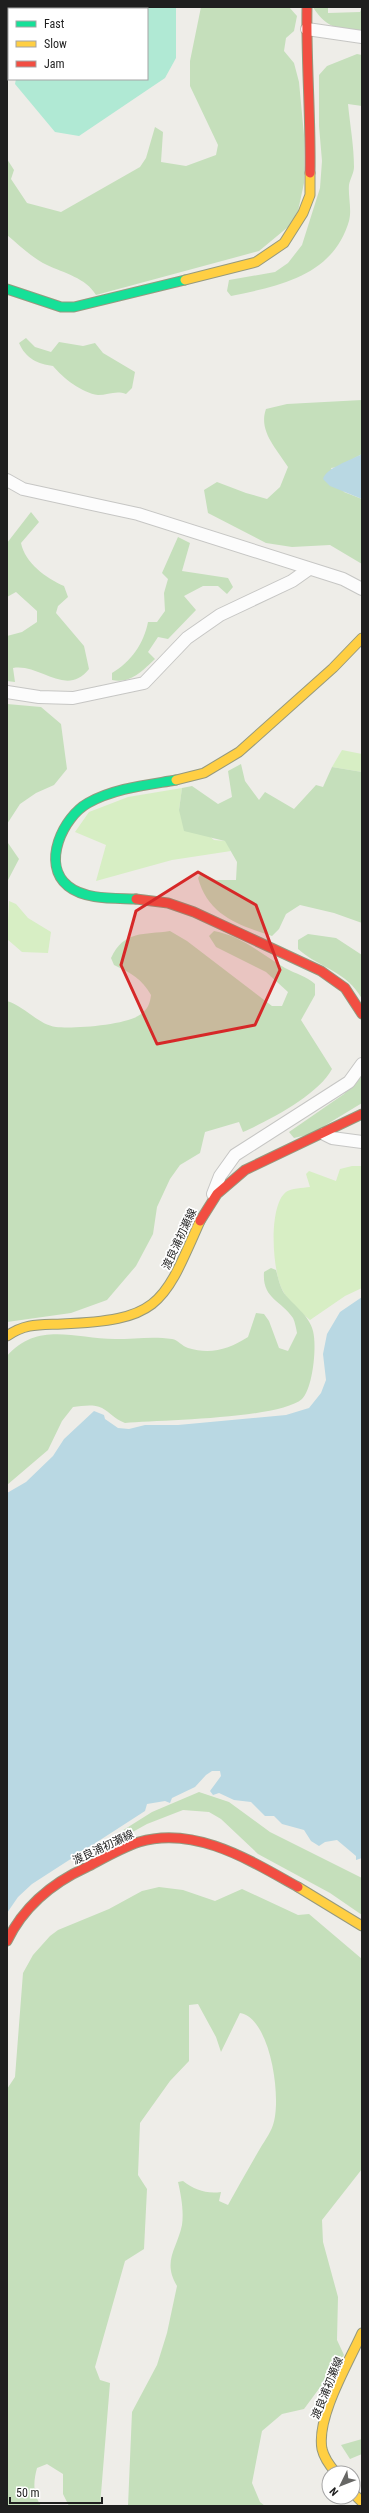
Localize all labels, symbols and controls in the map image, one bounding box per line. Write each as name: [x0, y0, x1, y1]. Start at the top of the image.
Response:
legend: [8, 8, 148, 80]
text: Fast: [44, 17, 65, 31]
text: Slow: [44, 37, 67, 51]
text: Jam: [44, 57, 65, 71]
street label: 渡良浦初瀬線: [160, 1207, 199, 1272]
street label: 渡良浦初瀬線: [71, 1828, 136, 1867]
street label: 渡良浦初瀬線: [309, 2355, 346, 2421]
north arrow: [321, 2465, 361, 2505]
scale bar: [10, 2479, 102, 2505]
text: N: [327, 2484, 341, 2498]
text: 50 m: [16, 2486, 40, 2500]

